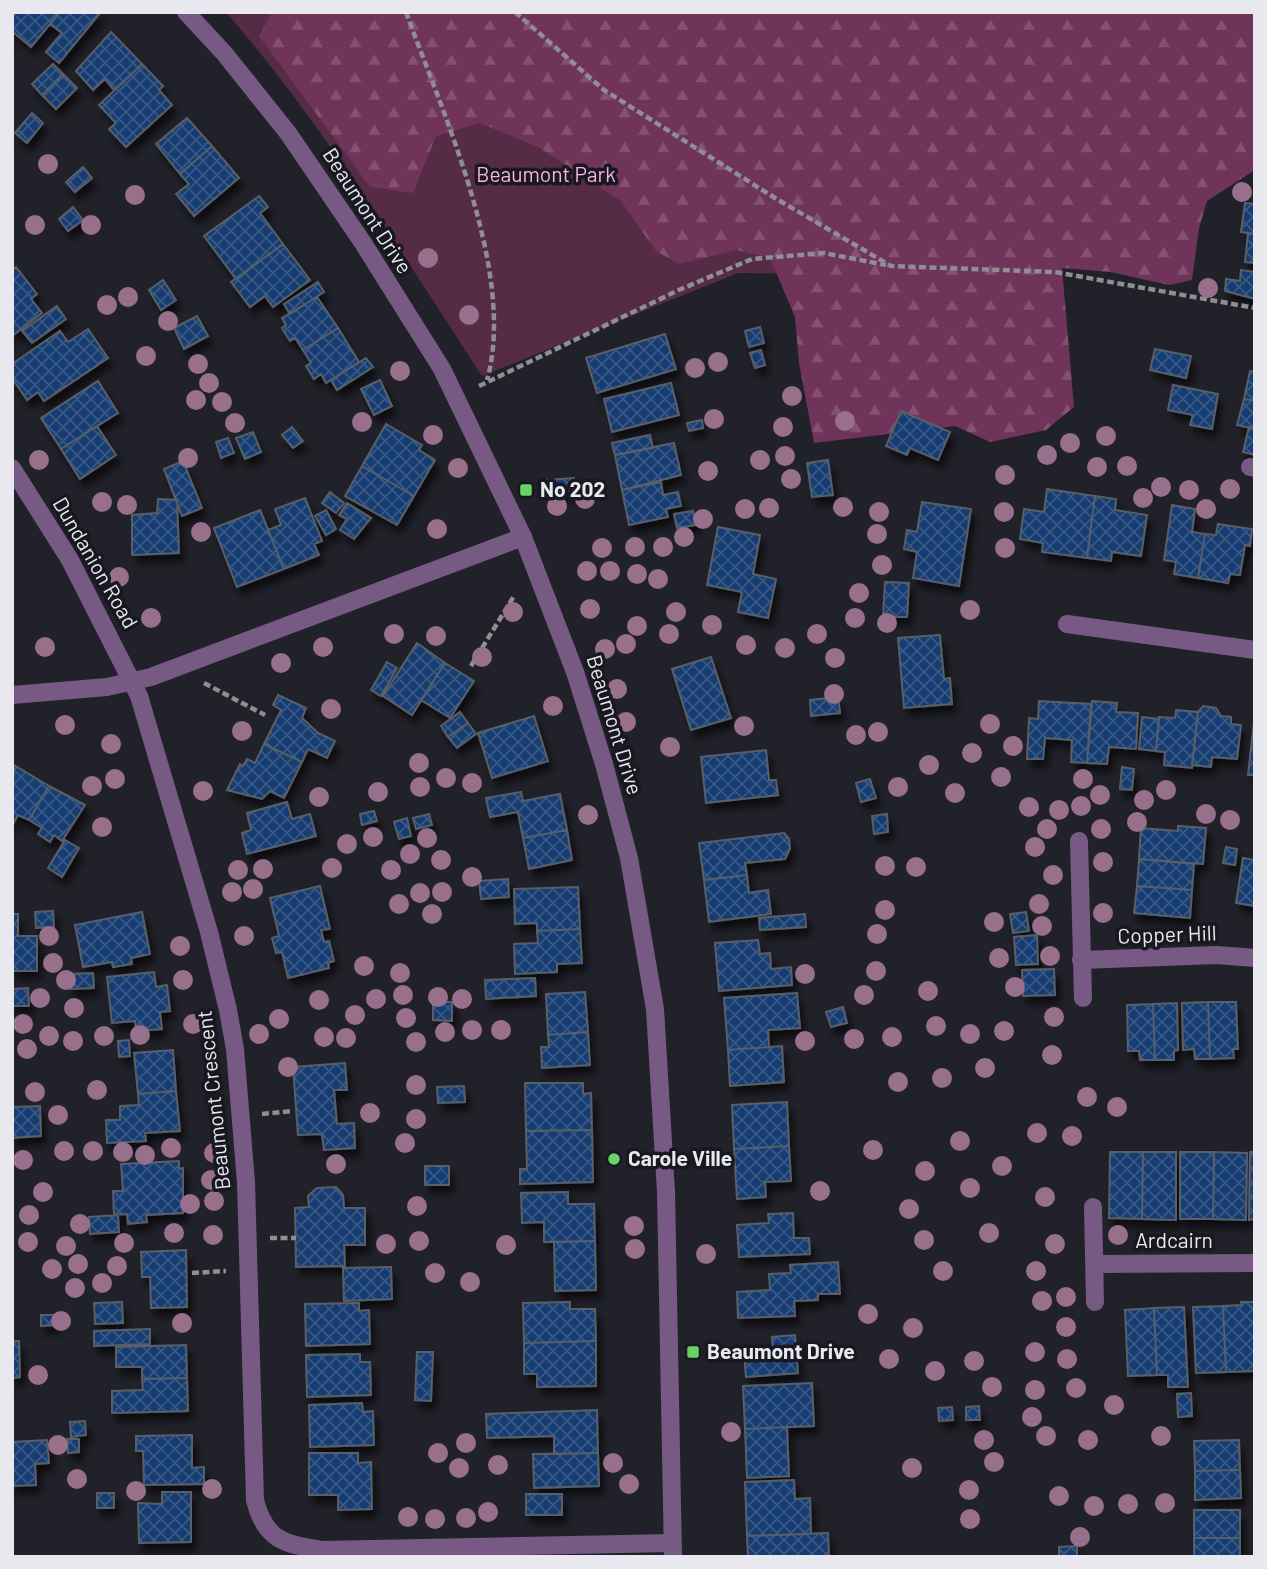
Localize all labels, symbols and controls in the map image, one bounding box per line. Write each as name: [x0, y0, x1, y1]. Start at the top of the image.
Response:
street label: Beaumont Drive: [318, 143, 418, 278]
park label: Beaumont Park: [476, 161, 616, 186]
place label: No 202: [540, 476, 605, 501]
marker: No 202: [518, 482, 534, 498]
street label: Dundanion Road: [49, 492, 144, 632]
street label: Beaumont Drive: [582, 652, 649, 797]
street label: Copper Hill: [1117, 919, 1217, 948]
street label: Beaumont Crescent: [191, 1009, 234, 1191]
place label: Carole Ville: [628, 1145, 732, 1170]
marker: Carole Ville: [606, 1151, 622, 1167]
street label: Ardcairn: [1135, 1227, 1213, 1252]
place label: Beaumont Drive: [707, 1338, 855, 1363]
marker: Beaumont Drive: [685, 1344, 701, 1360]

